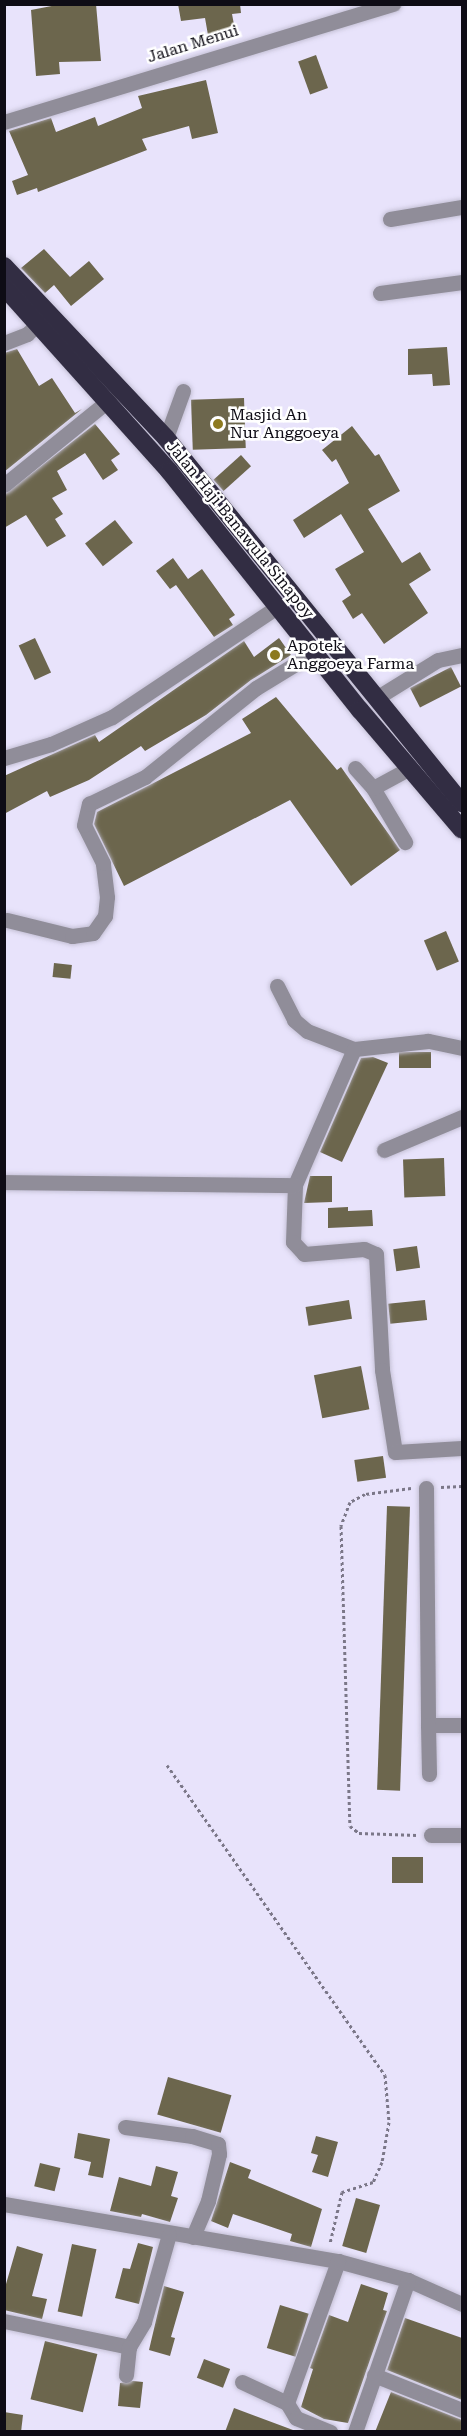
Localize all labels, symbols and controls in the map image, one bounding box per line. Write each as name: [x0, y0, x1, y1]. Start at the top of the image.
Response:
street label: Jalan Menui: [145, 21, 241, 67]
place label: Masjid An Nur Anggoeya: [230, 405, 339, 443]
marker: Masjid An Nur Anggoeya: [211, 417, 225, 431]
street label: Jalan Haji Banawula Sinapoy: [162, 437, 318, 623]
place label: Apotek Anggoeya Farma: [287, 636, 414, 674]
marker: Apotek Anggoeya Farma: [268, 648, 282, 662]

